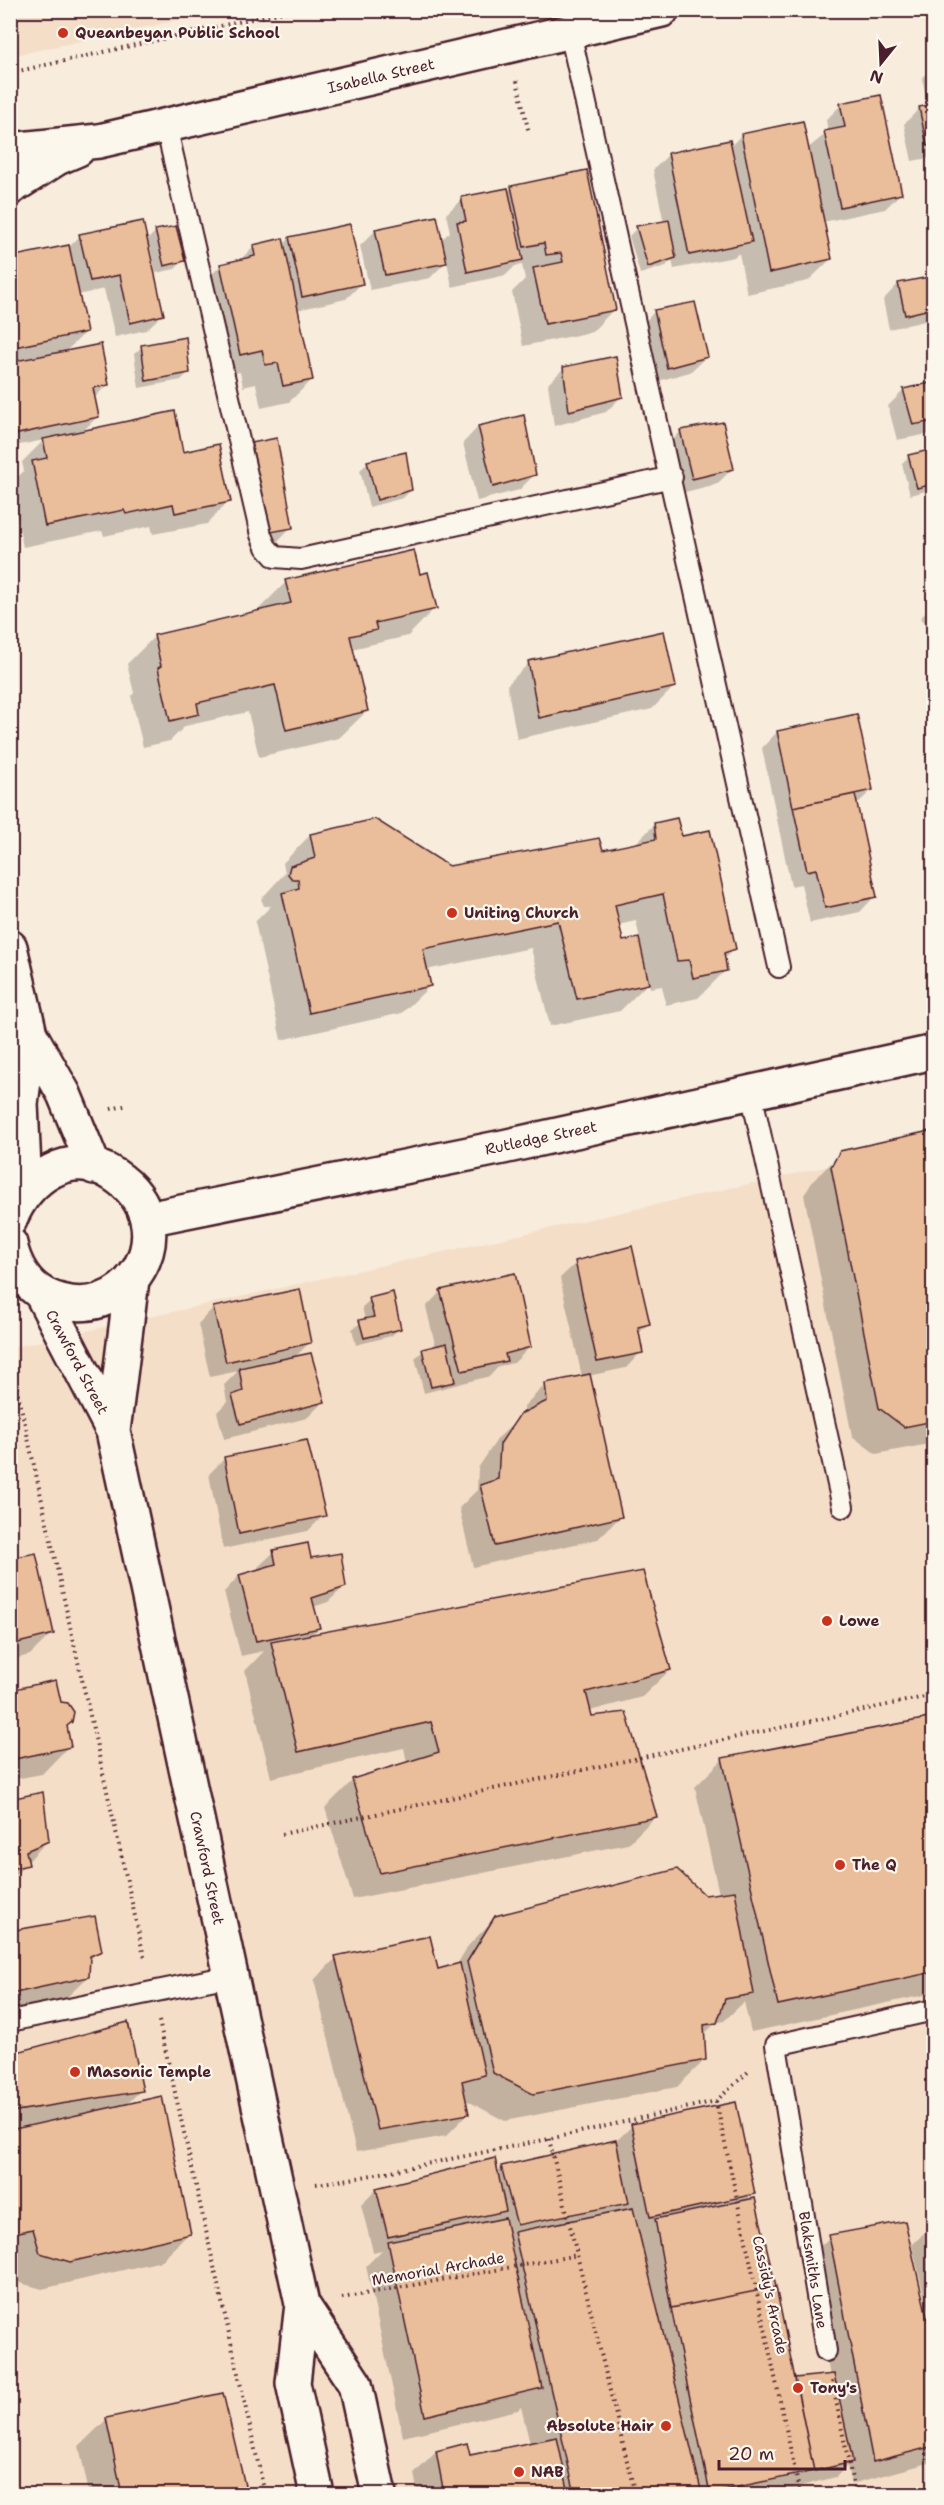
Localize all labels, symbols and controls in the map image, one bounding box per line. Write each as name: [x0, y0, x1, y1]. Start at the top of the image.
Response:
place label: Queanbeyan Public School: [75, 23, 280, 43]
marker: Queanbeyan Public School: [56, 26, 70, 40]
north arrow: [851, 33, 911, 93]
street label: Isabella Street: [326, 54, 436, 98]
text: N: [867, 65, 886, 89]
place label: Uniting Church: [464, 903, 579, 923]
marker: Uniting Church: [445, 906, 459, 920]
street label: Rutledge Street: [483, 1116, 599, 1160]
street label: Crawford Street: [41, 1306, 113, 1418]
place label: Lowe: [839, 1611, 879, 1631]
marker: Lowe: [820, 1614, 834, 1628]
street label: Crawford Street: [185, 1809, 229, 1927]
place label: The Q: [852, 1855, 897, 1875]
marker: The Q: [833, 1858, 847, 1872]
place label: Masonic Temple: [87, 2062, 211, 2082]
marker: Masonic Temple: [68, 2065, 82, 2079]
street label: Blaksmiths Lane: [794, 2210, 832, 2330]
street label: Cassidy's Arcade: [748, 2234, 792, 2356]
street label: Memorial Archade: [370, 2247, 506, 2291]
place label: Tony's: [810, 2378, 857, 2398]
marker: Tony's: [791, 2381, 805, 2395]
place label: Absolute Hair: [546, 2416, 654, 2436]
marker: Absolute Hair: [659, 2419, 673, 2433]
scale bar: [719, 2433, 845, 2471]
text: 20 m: [728, 2442, 774, 2466]
place label: NAB: [531, 2462, 564, 2482]
marker: NAB: [512, 2465, 526, 2479]

